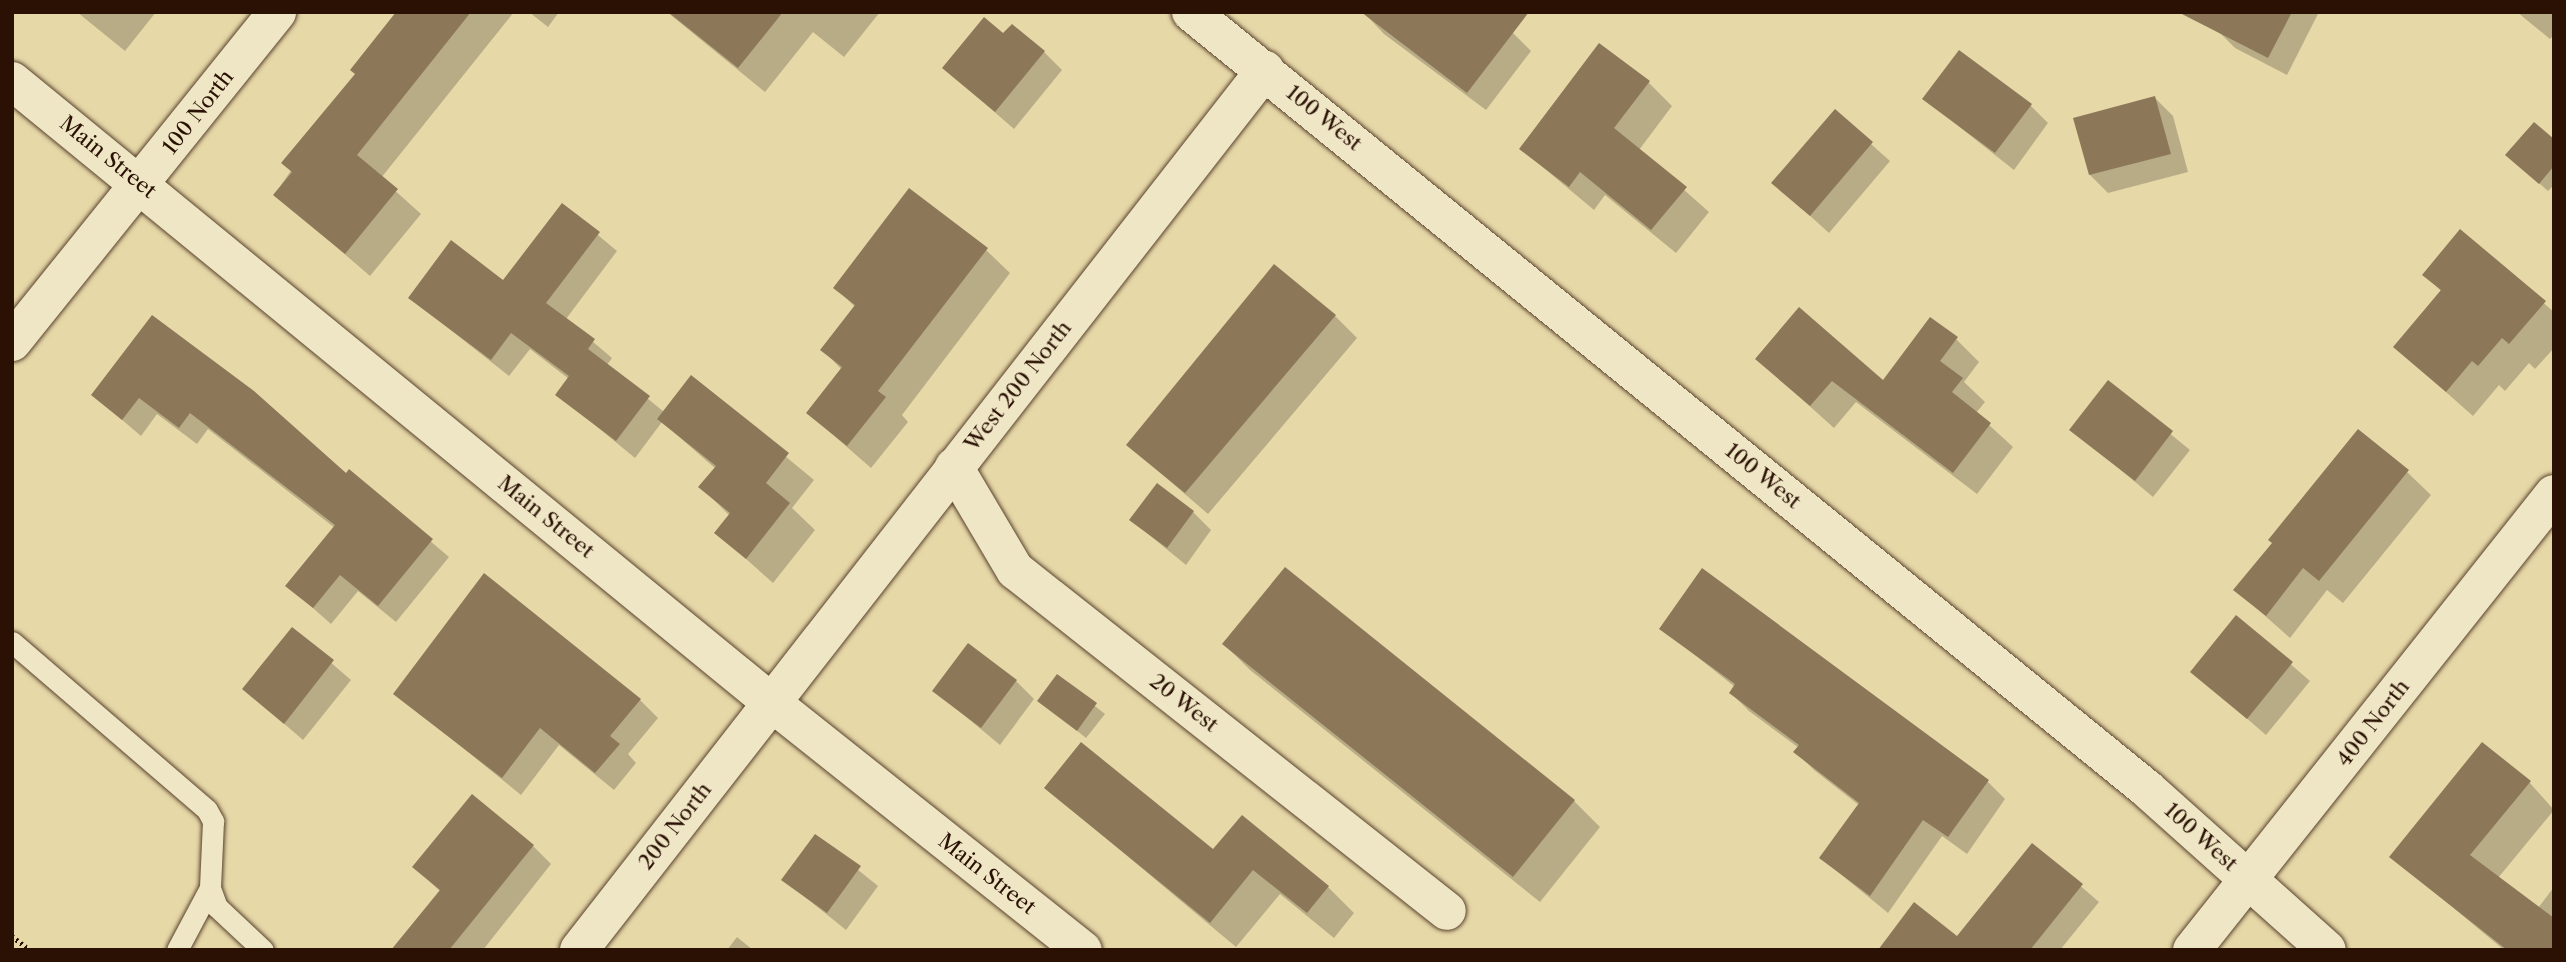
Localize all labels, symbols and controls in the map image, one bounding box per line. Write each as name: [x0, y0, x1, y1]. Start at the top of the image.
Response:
street label: 100 North: [157, 65, 239, 159]
street label: 100 West: [1281, 80, 1367, 156]
street label: Main Street: [55, 110, 161, 204]
street label: West 200 North: [959, 316, 1077, 456]
street label: 100 West: [1720, 438, 1806, 514]
street label: Main Street: [493, 470, 599, 564]
street label: 20 West: [1145, 668, 1223, 738]
street label: 400 North: [2331, 674, 2415, 772]
street label: 200 North: [633, 778, 717, 874]
street label: 100 West: [2159, 797, 2243, 877]
street label: Main Street: [933, 828, 1041, 920]

